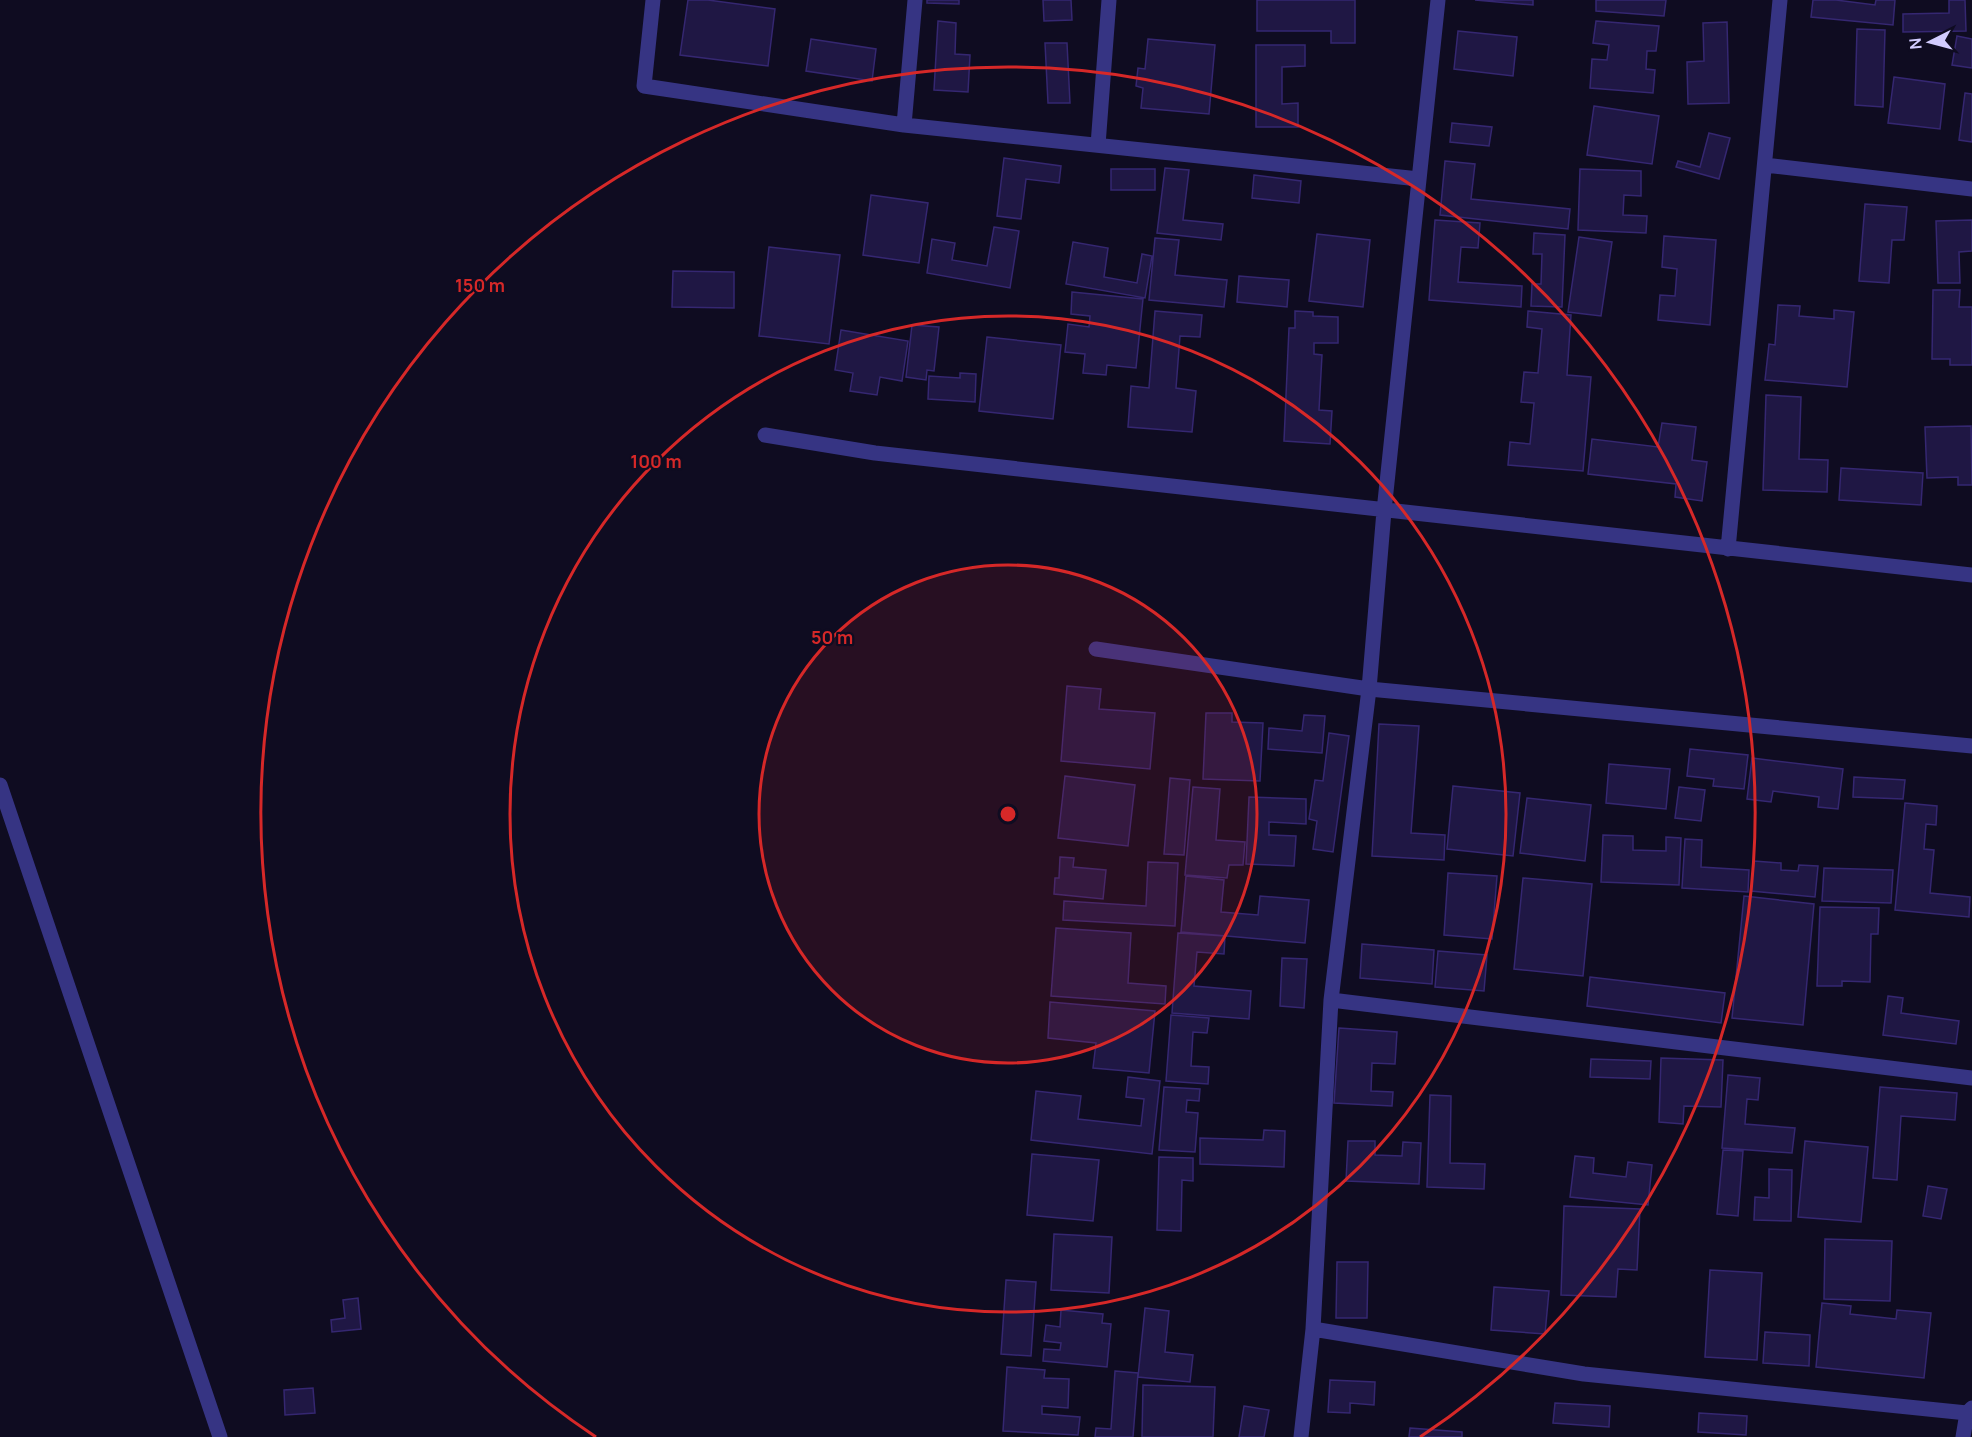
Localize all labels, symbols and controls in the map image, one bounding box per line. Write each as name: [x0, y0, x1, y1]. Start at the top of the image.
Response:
north arrow: [1900, 12, 1960, 72]
text: N: [1904, 37, 1927, 50]
text: 150 m: [455, 273, 505, 297]
text: 100 m: [630, 449, 682, 473]
text: 50 m: [811, 625, 853, 649]
centre of rings: [998, 804, 1018, 824]

